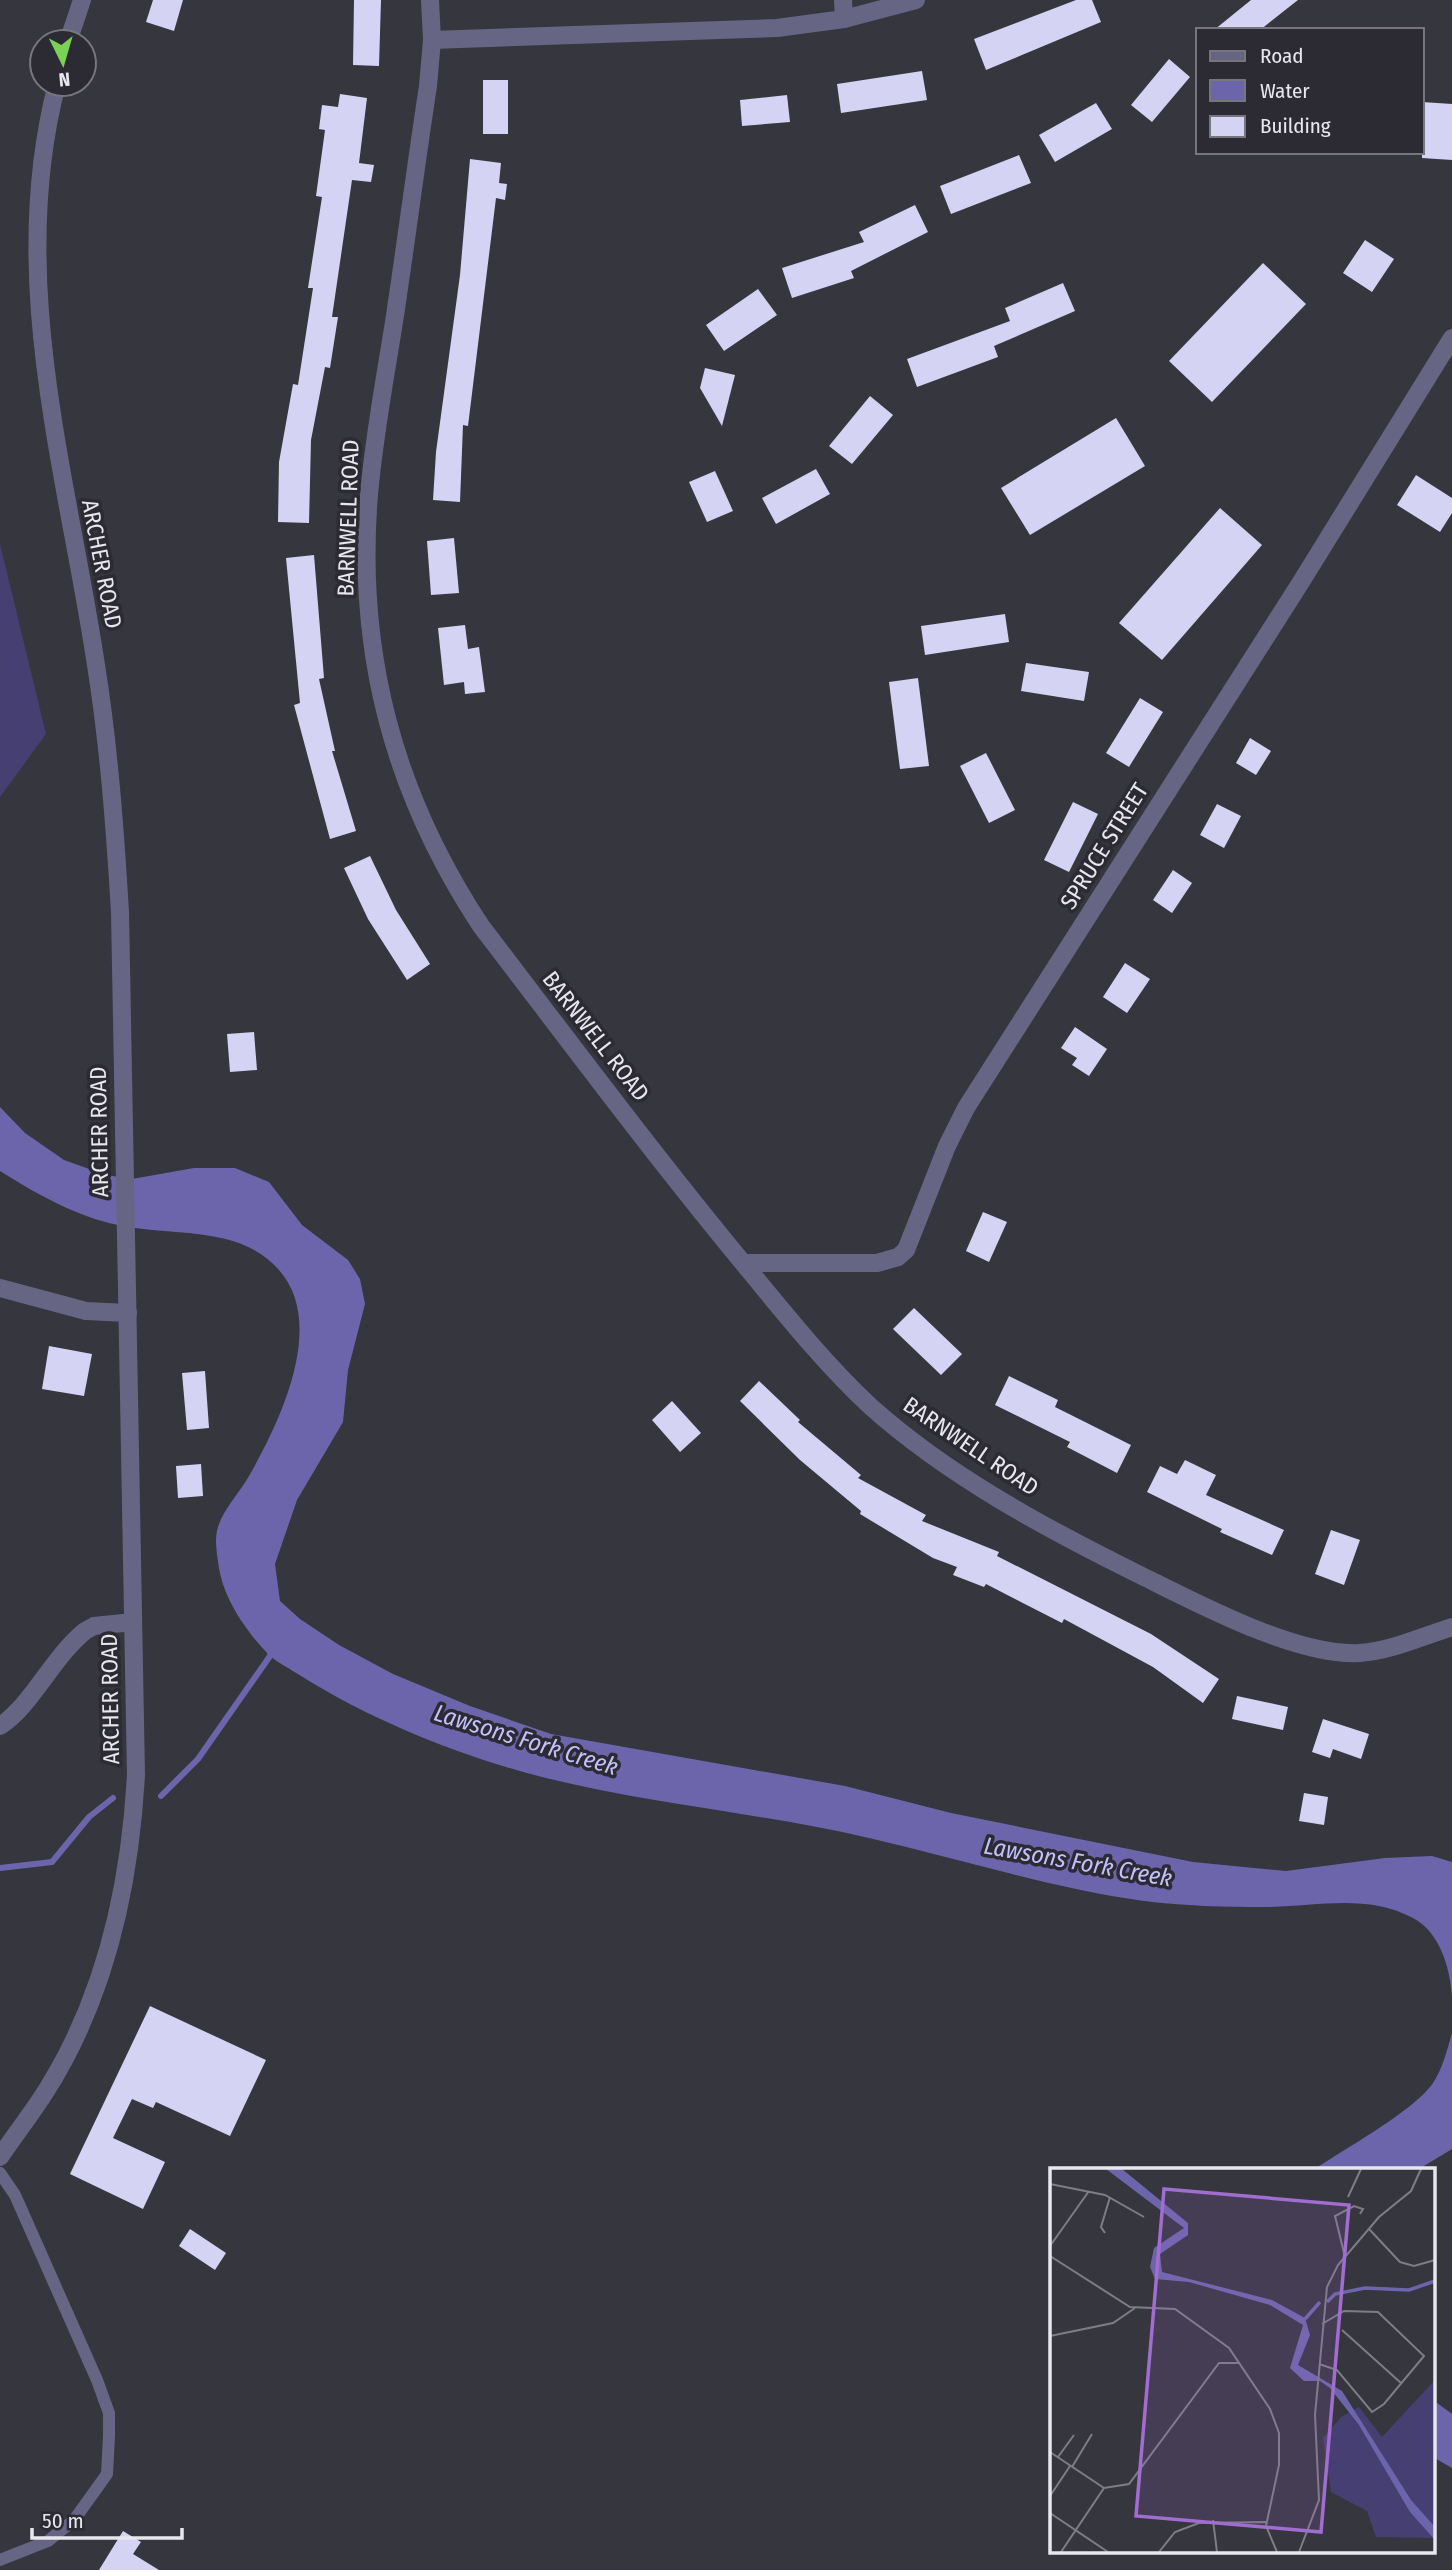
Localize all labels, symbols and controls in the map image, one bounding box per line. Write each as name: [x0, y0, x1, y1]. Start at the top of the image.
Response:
north arrow: [28, 28, 98, 98]
legend: [1196, 28, 1424, 154]
text: Road: [1260, 43, 1304, 69]
text: N: [58, 67, 71, 91]
text: Water: [1260, 78, 1310, 104]
text: Building: [1260, 113, 1331, 139]
street label: BARNWELL ROAD: [331, 439, 365, 597]
street label: ARCHER ROAD: [76, 497, 128, 631]
street label: SPRUCE STREET: [1054, 777, 1154, 914]
street label: BARNWELL ROAD: [537, 966, 655, 1106]
street label: ARCHER ROAD: [84, 1066, 114, 1198]
street label: BARNWELL ROAD: [898, 1391, 1044, 1501]
street label: ARCHER ROAD: [95, 1633, 125, 1765]
water label: Lawsons Fork Creek: [431, 1699, 621, 1781]
water label: Lawsons Fork Creek: [982, 1832, 1174, 1892]
inset map: [1050, 2168, 1434, 2552]
scale bar: [32, 2496, 182, 2540]
text: 50 m: [42, 2508, 84, 2534]

